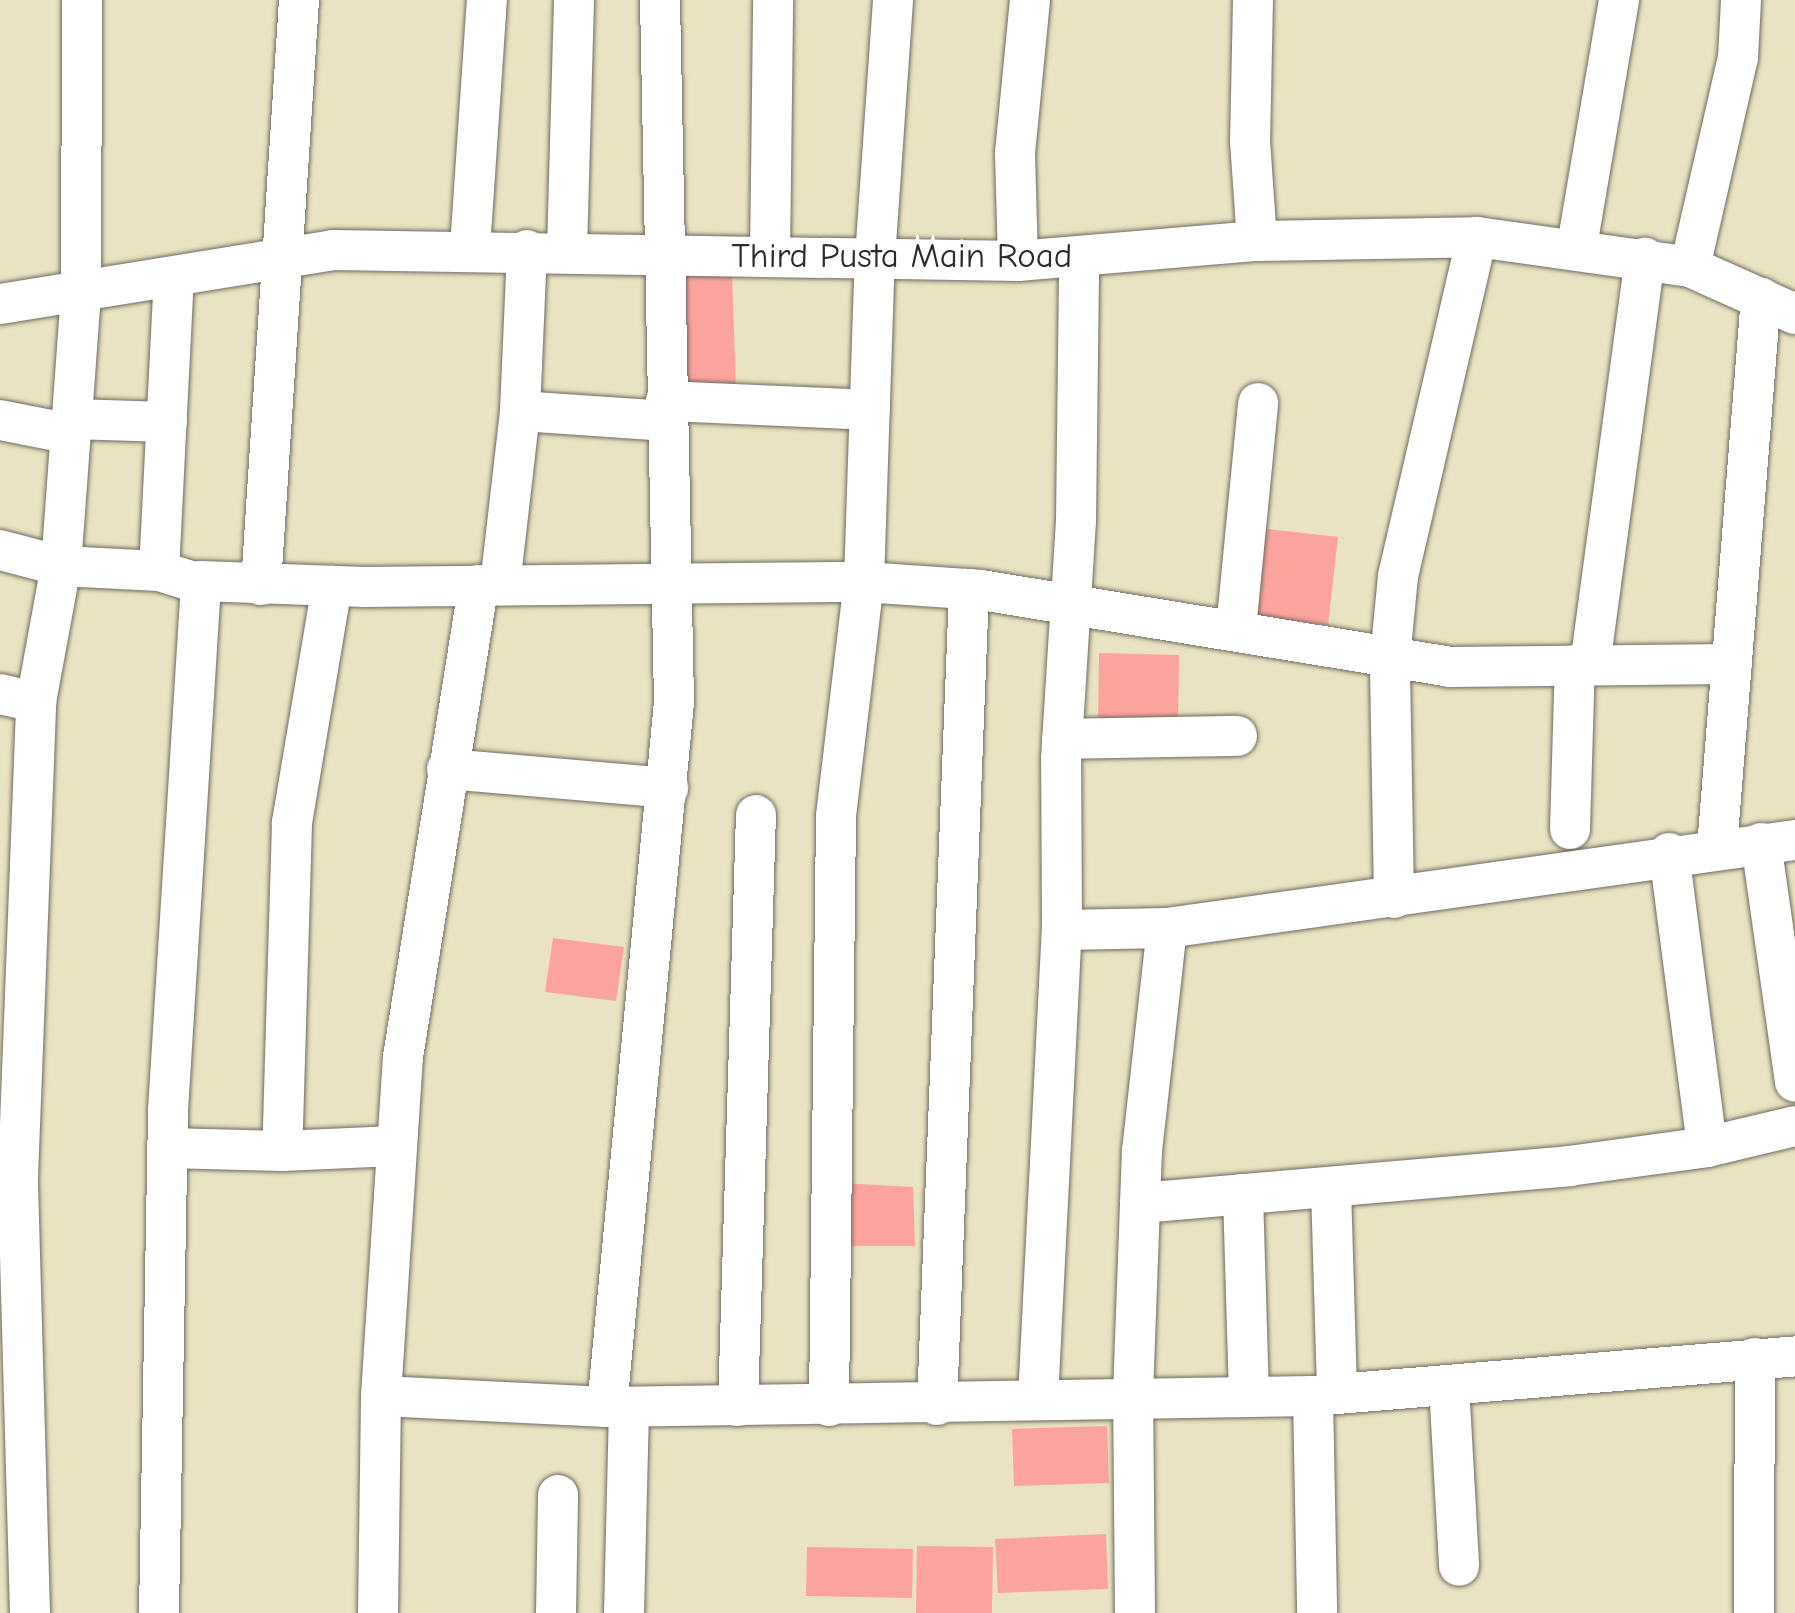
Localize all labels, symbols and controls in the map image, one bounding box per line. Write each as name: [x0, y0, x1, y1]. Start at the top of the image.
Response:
street label: Third Pusta Main Road: [732, 235, 1072, 277]

